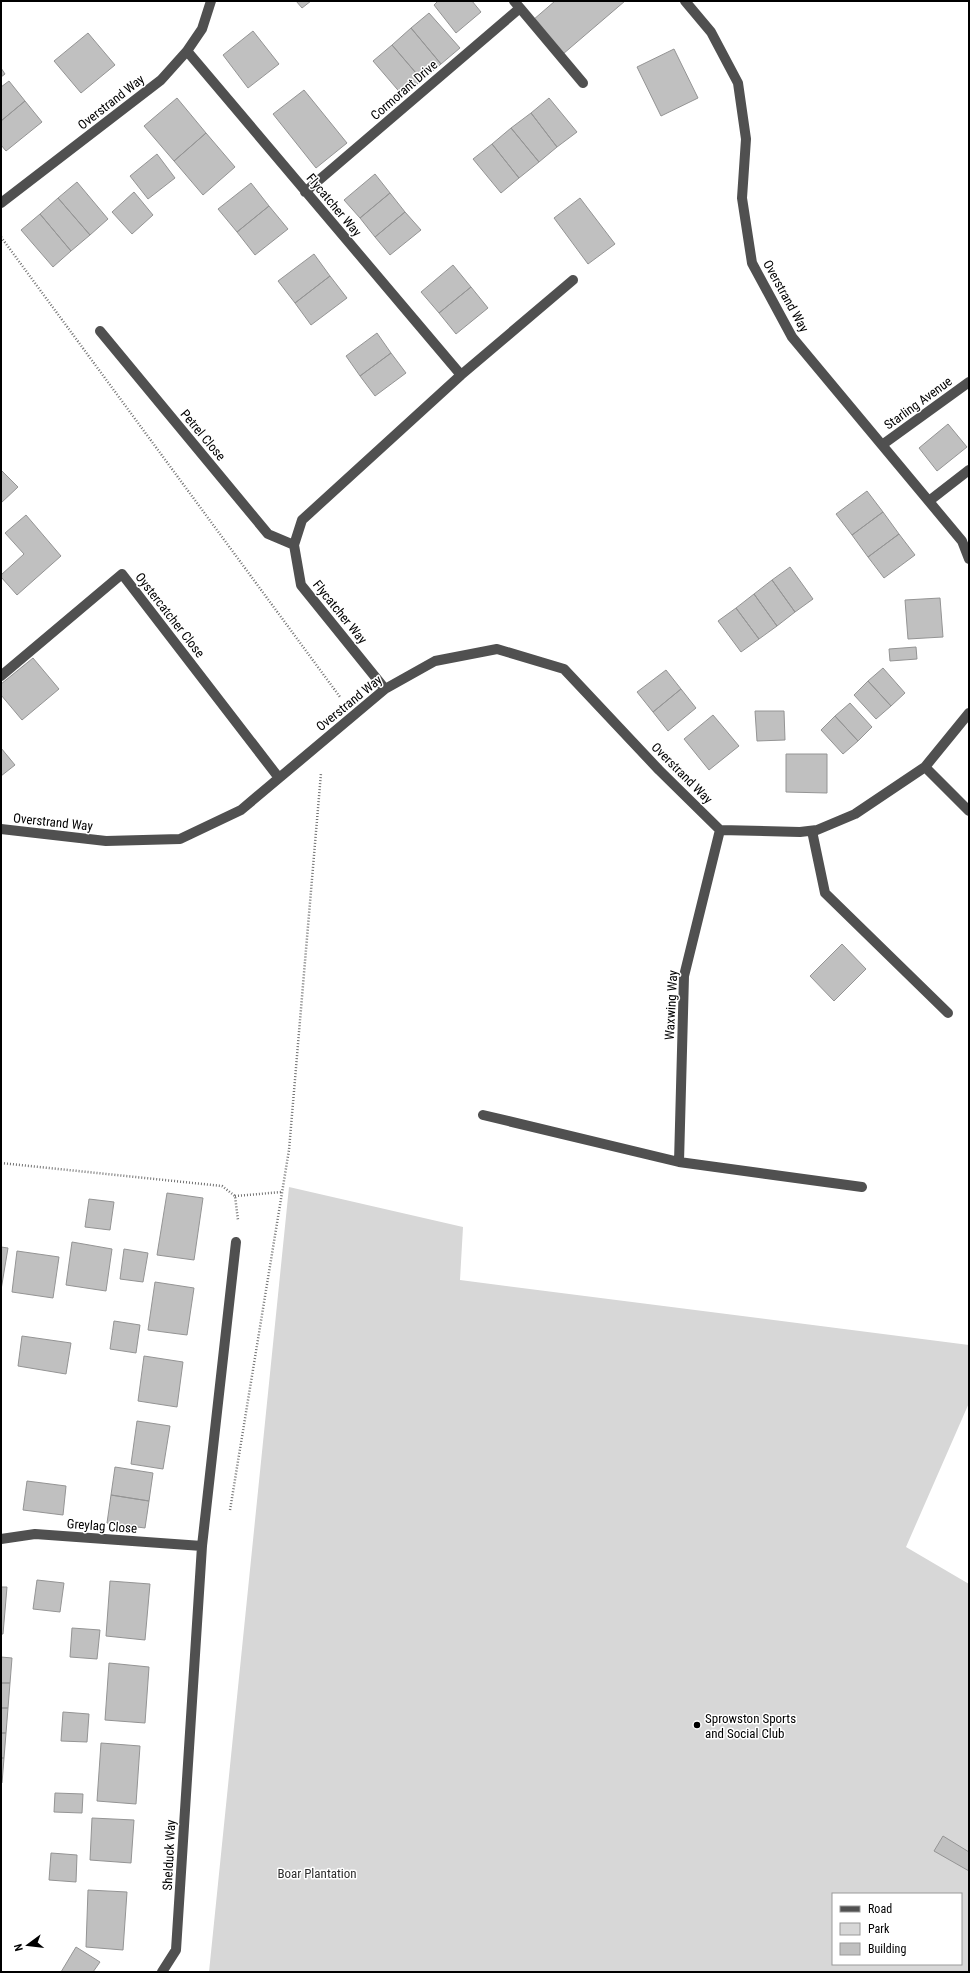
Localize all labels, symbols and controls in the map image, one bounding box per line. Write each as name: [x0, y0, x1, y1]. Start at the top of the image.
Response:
street label: Cormorant Drive: [368, 57, 440, 123]
street label: Overstrand Way: [75, 71, 148, 133]
street label: Flycatcher Way: [303, 171, 365, 240]
street label: Overstrand Way: [760, 257, 812, 335]
street label: Starling Avenue: [881, 373, 955, 433]
street label: Petrel Close: [177, 406, 229, 464]
street label: Oystercatcher Close: [132, 570, 208, 660]
street label: Flycatcher Way: [310, 577, 370, 647]
street label: Overstrand Way: [313, 672, 385, 734]
street label: Overstrand Way: [648, 739, 716, 807]
street label: Overstrand Way: [12, 810, 94, 834]
street label: Waxwing Way: [662, 969, 680, 1040]
street label: Greylag Close: [66, 1516, 138, 1536]
place label: Sprowston Sports and Social Club: [705, 1711, 796, 1741]
marker: Sprowston Sports and Social Club: [692, 1720, 702, 1730]
street label: Shelduck Way: [160, 1819, 178, 1891]
park label: Boar Plantation: [277, 1866, 357, 1881]
legend: [832, 1893, 962, 1965]
text: Road: [868, 1902, 892, 1916]
text: Park: [868, 1922, 890, 1936]
north arrow: [8, 1925, 48, 1965]
text: N: [12, 1942, 26, 1952]
text: Building: [868, 1942, 906, 1956]

